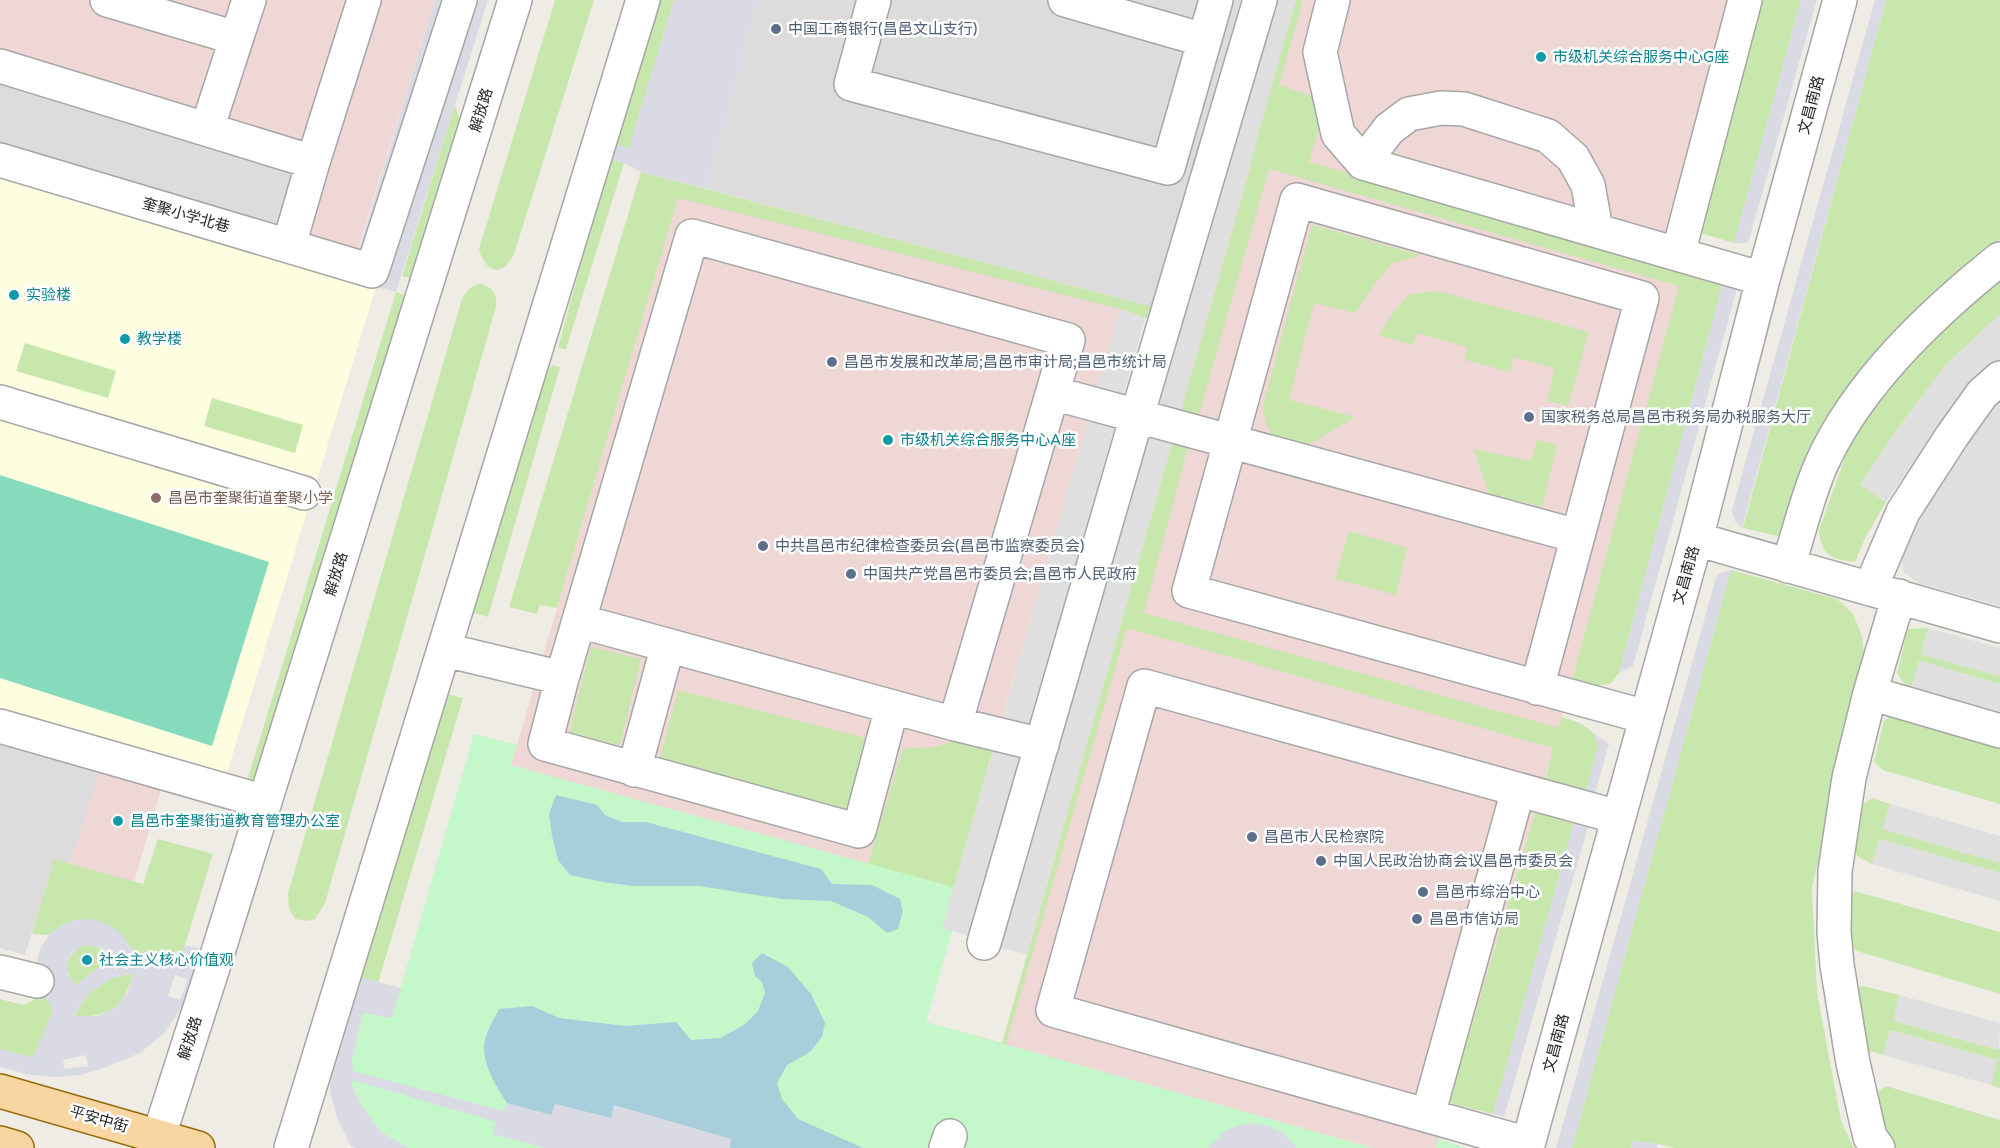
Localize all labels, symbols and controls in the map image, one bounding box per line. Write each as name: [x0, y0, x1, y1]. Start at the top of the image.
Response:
place label: 中国工商银行(昌邑文山支行): [788, 20, 977, 38]
marker: 中国工商银行(昌邑文山支行): [769, 22, 783, 36]
place label: 市级机关综合服务中心G座: [1553, 48, 1729, 66]
marker: 市级机关综合服务中心G座: [1534, 50, 1548, 64]
street label: 文昌南路: [1795, 74, 1827, 136]
street label: 解放路: [466, 86, 496, 134]
street label: 奎聚小学北巷: [140, 194, 232, 236]
place label: 实验楼: [26, 286, 71, 304]
marker: 实验楼: [7, 288, 21, 302]
place label: 教学楼: [137, 330, 182, 348]
marker: 教学楼: [118, 332, 132, 346]
place label: 昌邑市发展和改革局;昌邑市审计局;昌邑市统计局: [844, 353, 1167, 371]
marker: 昌邑市发展和改革局;昌邑市审计局;昌邑市统计局: [825, 355, 839, 369]
place label: 国家税务总局昌邑市税务局办税服务大厅: [1541, 408, 1811, 426]
marker: 国家税务总局昌邑市税务局办税服务大厅: [1522, 410, 1536, 424]
place label: 市级机关综合服务中心A座: [900, 431, 1076, 449]
marker: 市级机关综合服务中心A座: [881, 433, 895, 447]
place label: 昌邑市奎聚街道奎聚小学: [168, 489, 333, 507]
marker: 昌邑市奎聚街道奎聚小学: [149, 491, 163, 505]
place label: 中共昌邑市纪律检查委员会(昌邑市监察委员会): [775, 537, 1084, 555]
marker: 中共昌邑市纪律检查委员会(昌邑市监察委员会): [756, 539, 770, 553]
street label: 文昌南路: [1669, 544, 1703, 606]
street label: 解放路: [321, 550, 351, 598]
place label: 中国共产党昌邑市委员会;昌邑市人民政府: [863, 565, 1137, 583]
marker: 中国共产党昌邑市委员会;昌邑市人民政府: [844, 567, 858, 581]
place label: 昌邑市奎聚街道教育管理办公室: [130, 812, 340, 830]
marker: 昌邑市奎聚街道教育管理办公室: [111, 814, 125, 828]
place label: 昌邑市人民检察院: [1264, 828, 1384, 846]
marker: 昌邑市人民检察院: [1245, 830, 1259, 844]
place label: 中国人民政治协商会议昌邑市委员会: [1333, 852, 1573, 870]
marker: 中国人民政治协商会议昌邑市委员会: [1314, 854, 1328, 868]
place label: 昌邑市综治中心: [1435, 883, 1540, 901]
marker: 昌邑市综治中心: [1416, 885, 1430, 899]
place label: 昌邑市信访局: [1429, 910, 1519, 928]
marker: 昌邑市信访局: [1410, 912, 1424, 926]
place label: 社会主义核心价值观: [99, 951, 234, 969]
marker: 社会主义核心价值观: [80, 953, 94, 967]
street label: 文昌南路: [1540, 1012, 1572, 1074]
street label: 解放路: [174, 1014, 206, 1062]
street label: 平安中街: [68, 1102, 130, 1136]

